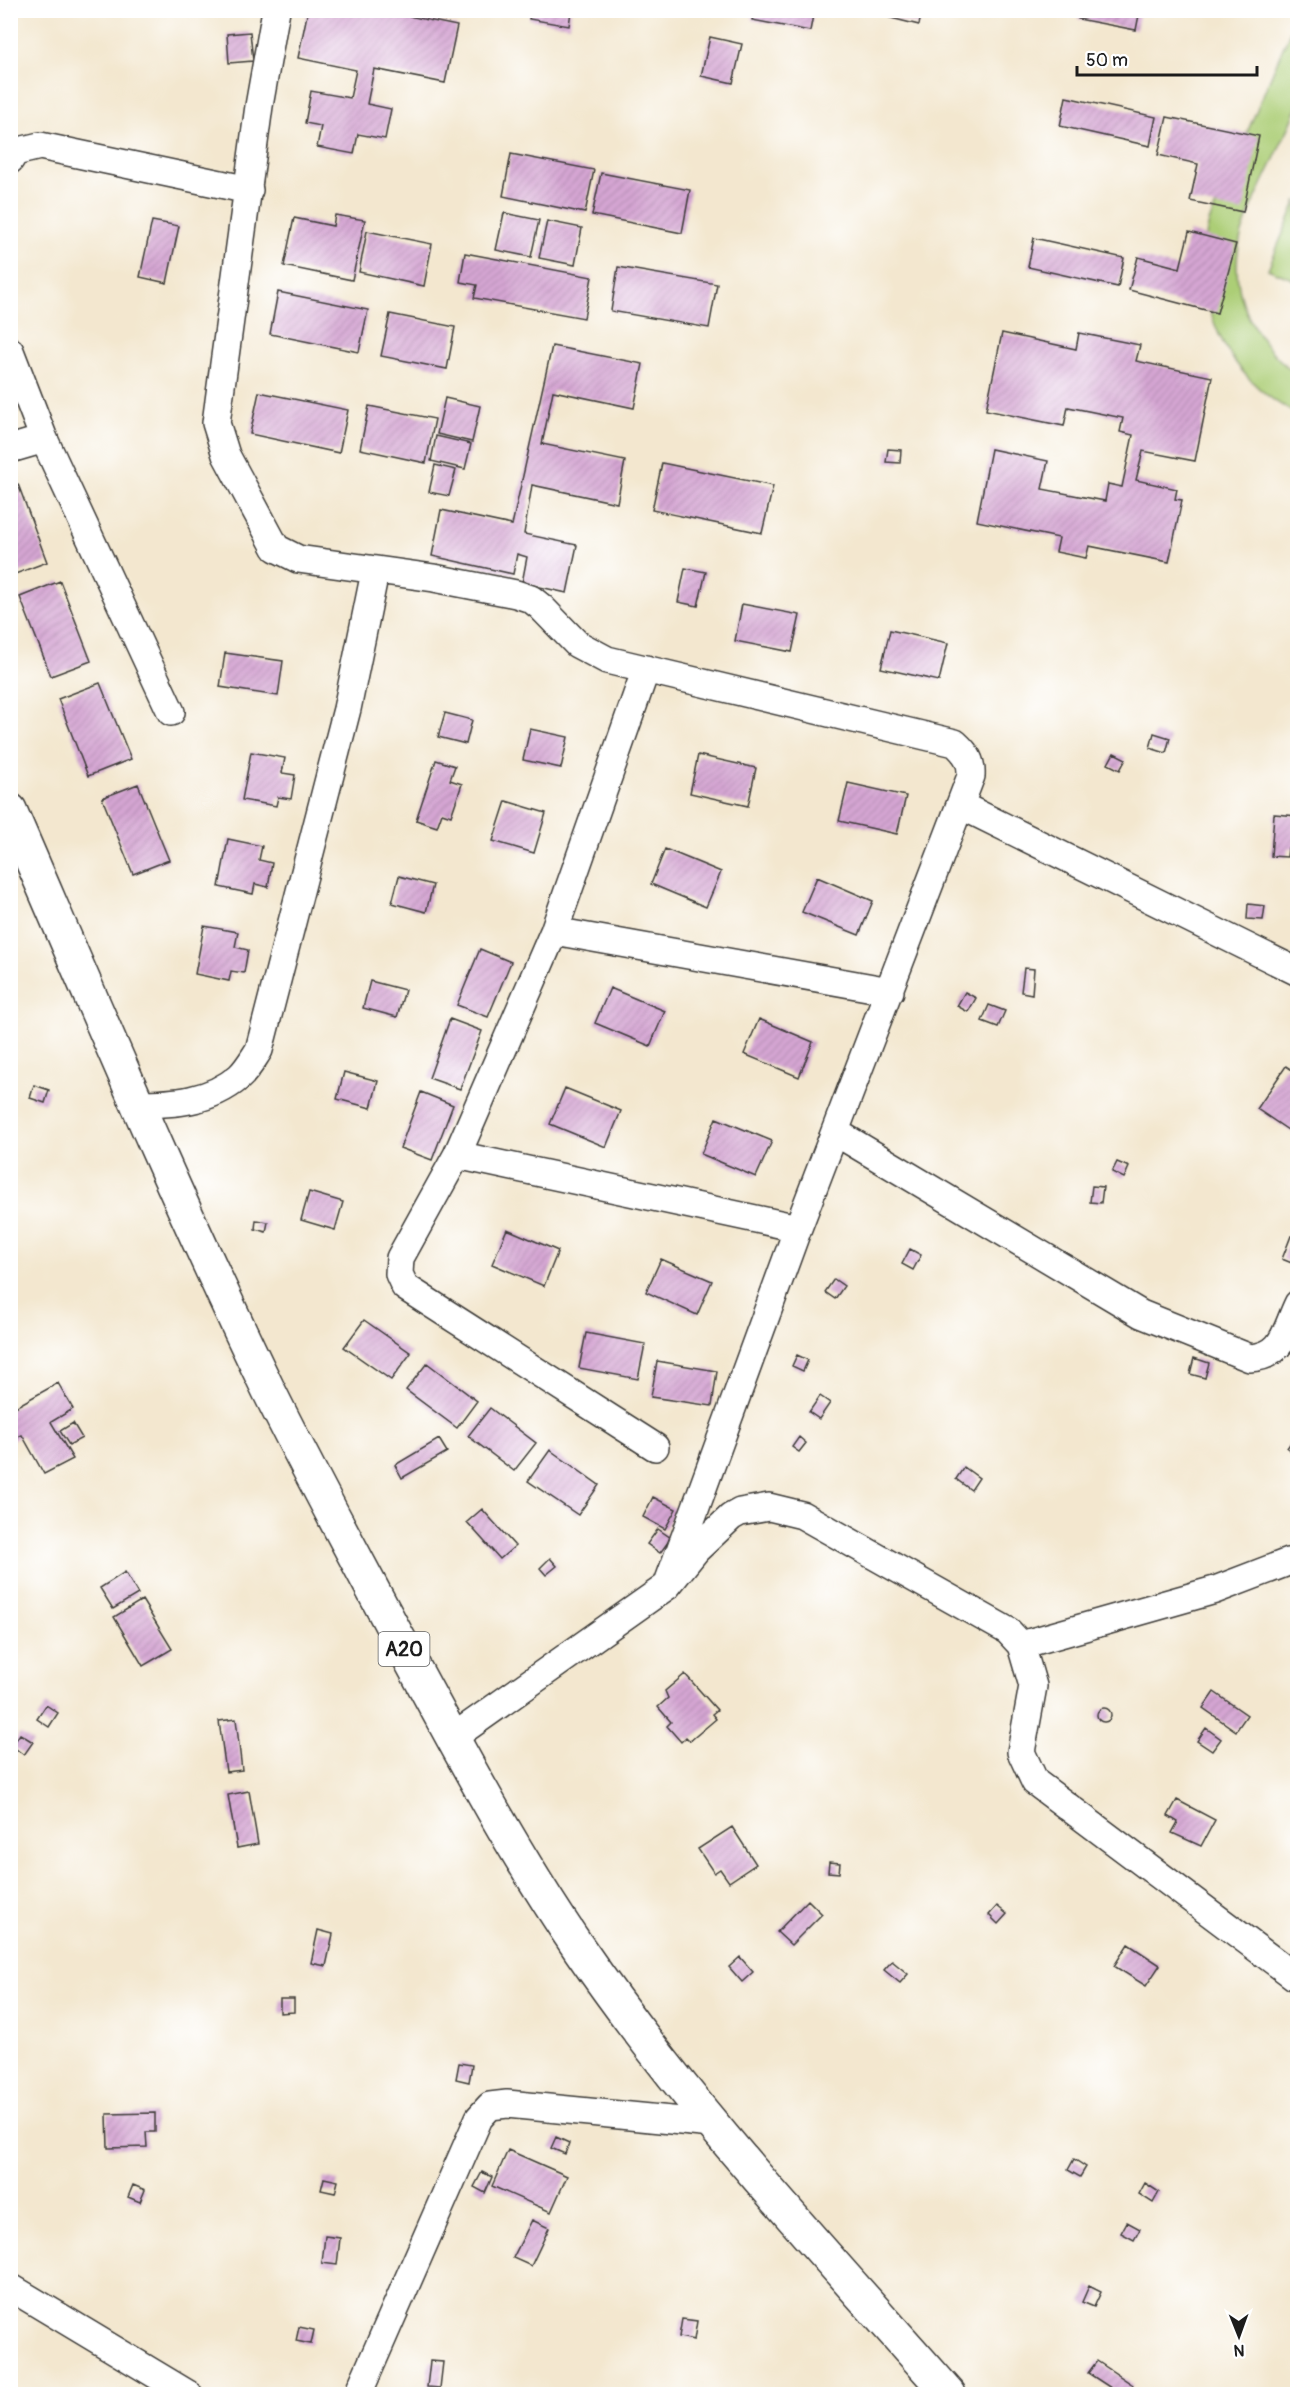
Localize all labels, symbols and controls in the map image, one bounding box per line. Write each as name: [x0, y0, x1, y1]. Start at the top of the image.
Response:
scale bar: [1077, 39, 1257, 77]
text: 50 m: [1086, 49, 1128, 72]
road number: A20: [378, 1632, 430, 1666]
north arrow: [1209, 2306, 1269, 2366]
text: N: [1233, 2340, 1245, 2360]

